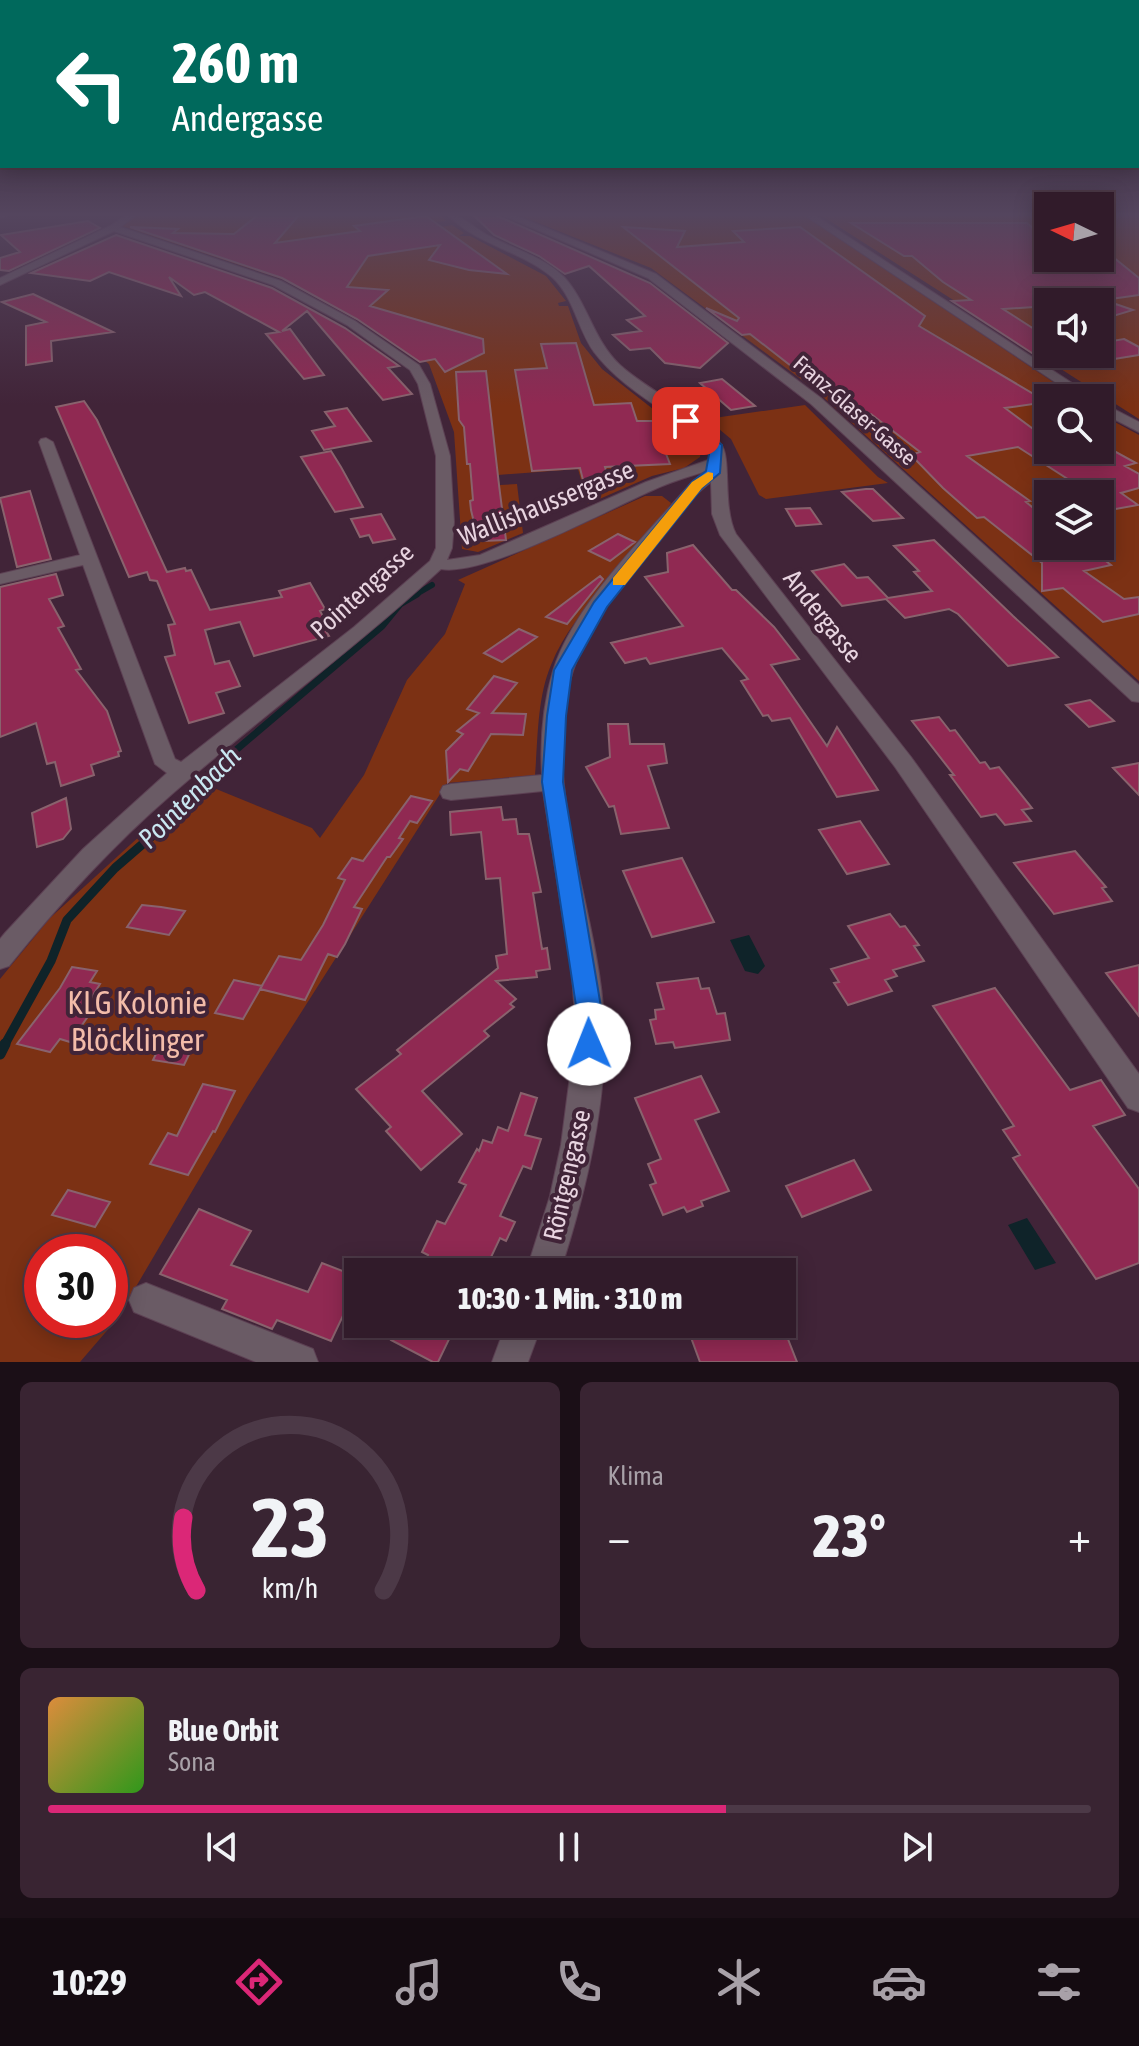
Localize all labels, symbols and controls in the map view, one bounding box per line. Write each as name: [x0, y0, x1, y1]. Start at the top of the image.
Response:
text: 260 m: [172, 31, 299, 95]
icon: left: [40, 32, 144, 136]
text: Andergasse: [172, 97, 323, 139]
north arrow: [1034, 192, 1114, 272]
map controls: [1034, 192, 1114, 560]
button: sound: [1034, 288, 1114, 368]
street label: Franz-Glaser-Gasse: [788, 350, 922, 470]
button: search: [1034, 384, 1114, 464]
pin: [652, 387, 720, 455]
icon: arrive: [664, 399, 708, 443]
street label: Wallishaussergasse: [454, 454, 638, 552]
button: layers: [1034, 480, 1114, 560]
street label: Pointengasse: [304, 537, 420, 645]
street label: Andergasse: [778, 564, 868, 668]
water label: Pointenbach: [131, 739, 247, 855]
park label: KLG Kolonie Blöcklinger: [67, 984, 207, 1058]
position arrow: [547, 1002, 631, 1086]
street label: Röntgengasse: [537, 1107, 597, 1243]
speed limit sign: 30: [24, 1234, 128, 1338]
text: 10:30 · 1 Min. · 310 m: [458, 1281, 682, 1315]
text: Klima: [608, 1461, 664, 1491]
text: 23: [251, 1479, 329, 1575]
text: 23°: [813, 1501, 886, 1570]
text: −: [608, 1511, 630, 1561]
text: +: [1068, 1511, 1091, 1561]
text: km/h: [261, 1571, 318, 1604]
text: Blue Orbit: [168, 1713, 279, 1747]
text: Sona: [168, 1747, 216, 1777]
icon: previous: [200, 1825, 244, 1869]
icon: pause: [547, 1825, 591, 1869]
icon: next: [895, 1825, 939, 1869]
icon: directions: [231, 1954, 287, 2010]
icon: music: [391, 1954, 447, 2010]
icon: phone: [551, 1954, 607, 2010]
icon: climate: [711, 1954, 767, 2010]
icon: car: [871, 1954, 927, 2010]
icon: filters: [1031, 1954, 1087, 2010]
text: 10:29: [52, 1961, 127, 2003]

